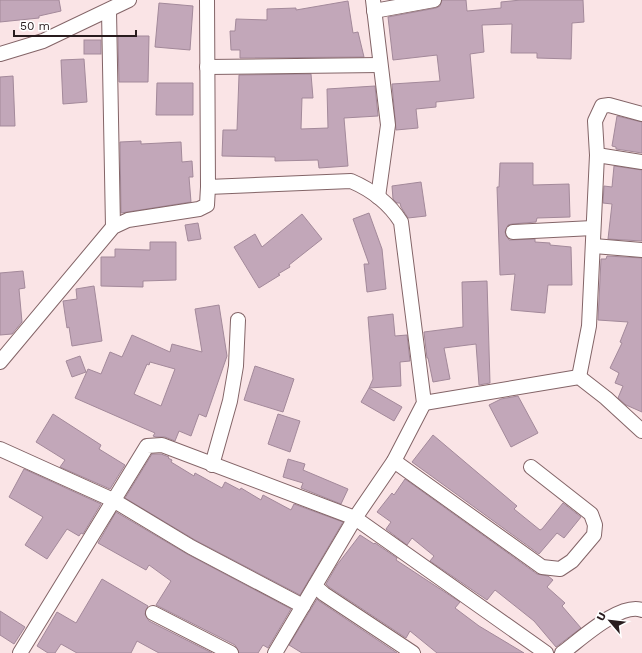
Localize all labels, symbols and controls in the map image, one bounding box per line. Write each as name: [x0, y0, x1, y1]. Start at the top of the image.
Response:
scale bar: [14, 12, 136, 38]
text: 50 m: [20, 19, 50, 33]
north arrow: [590, 601, 630, 641]
text: U: [594, 610, 609, 623]

